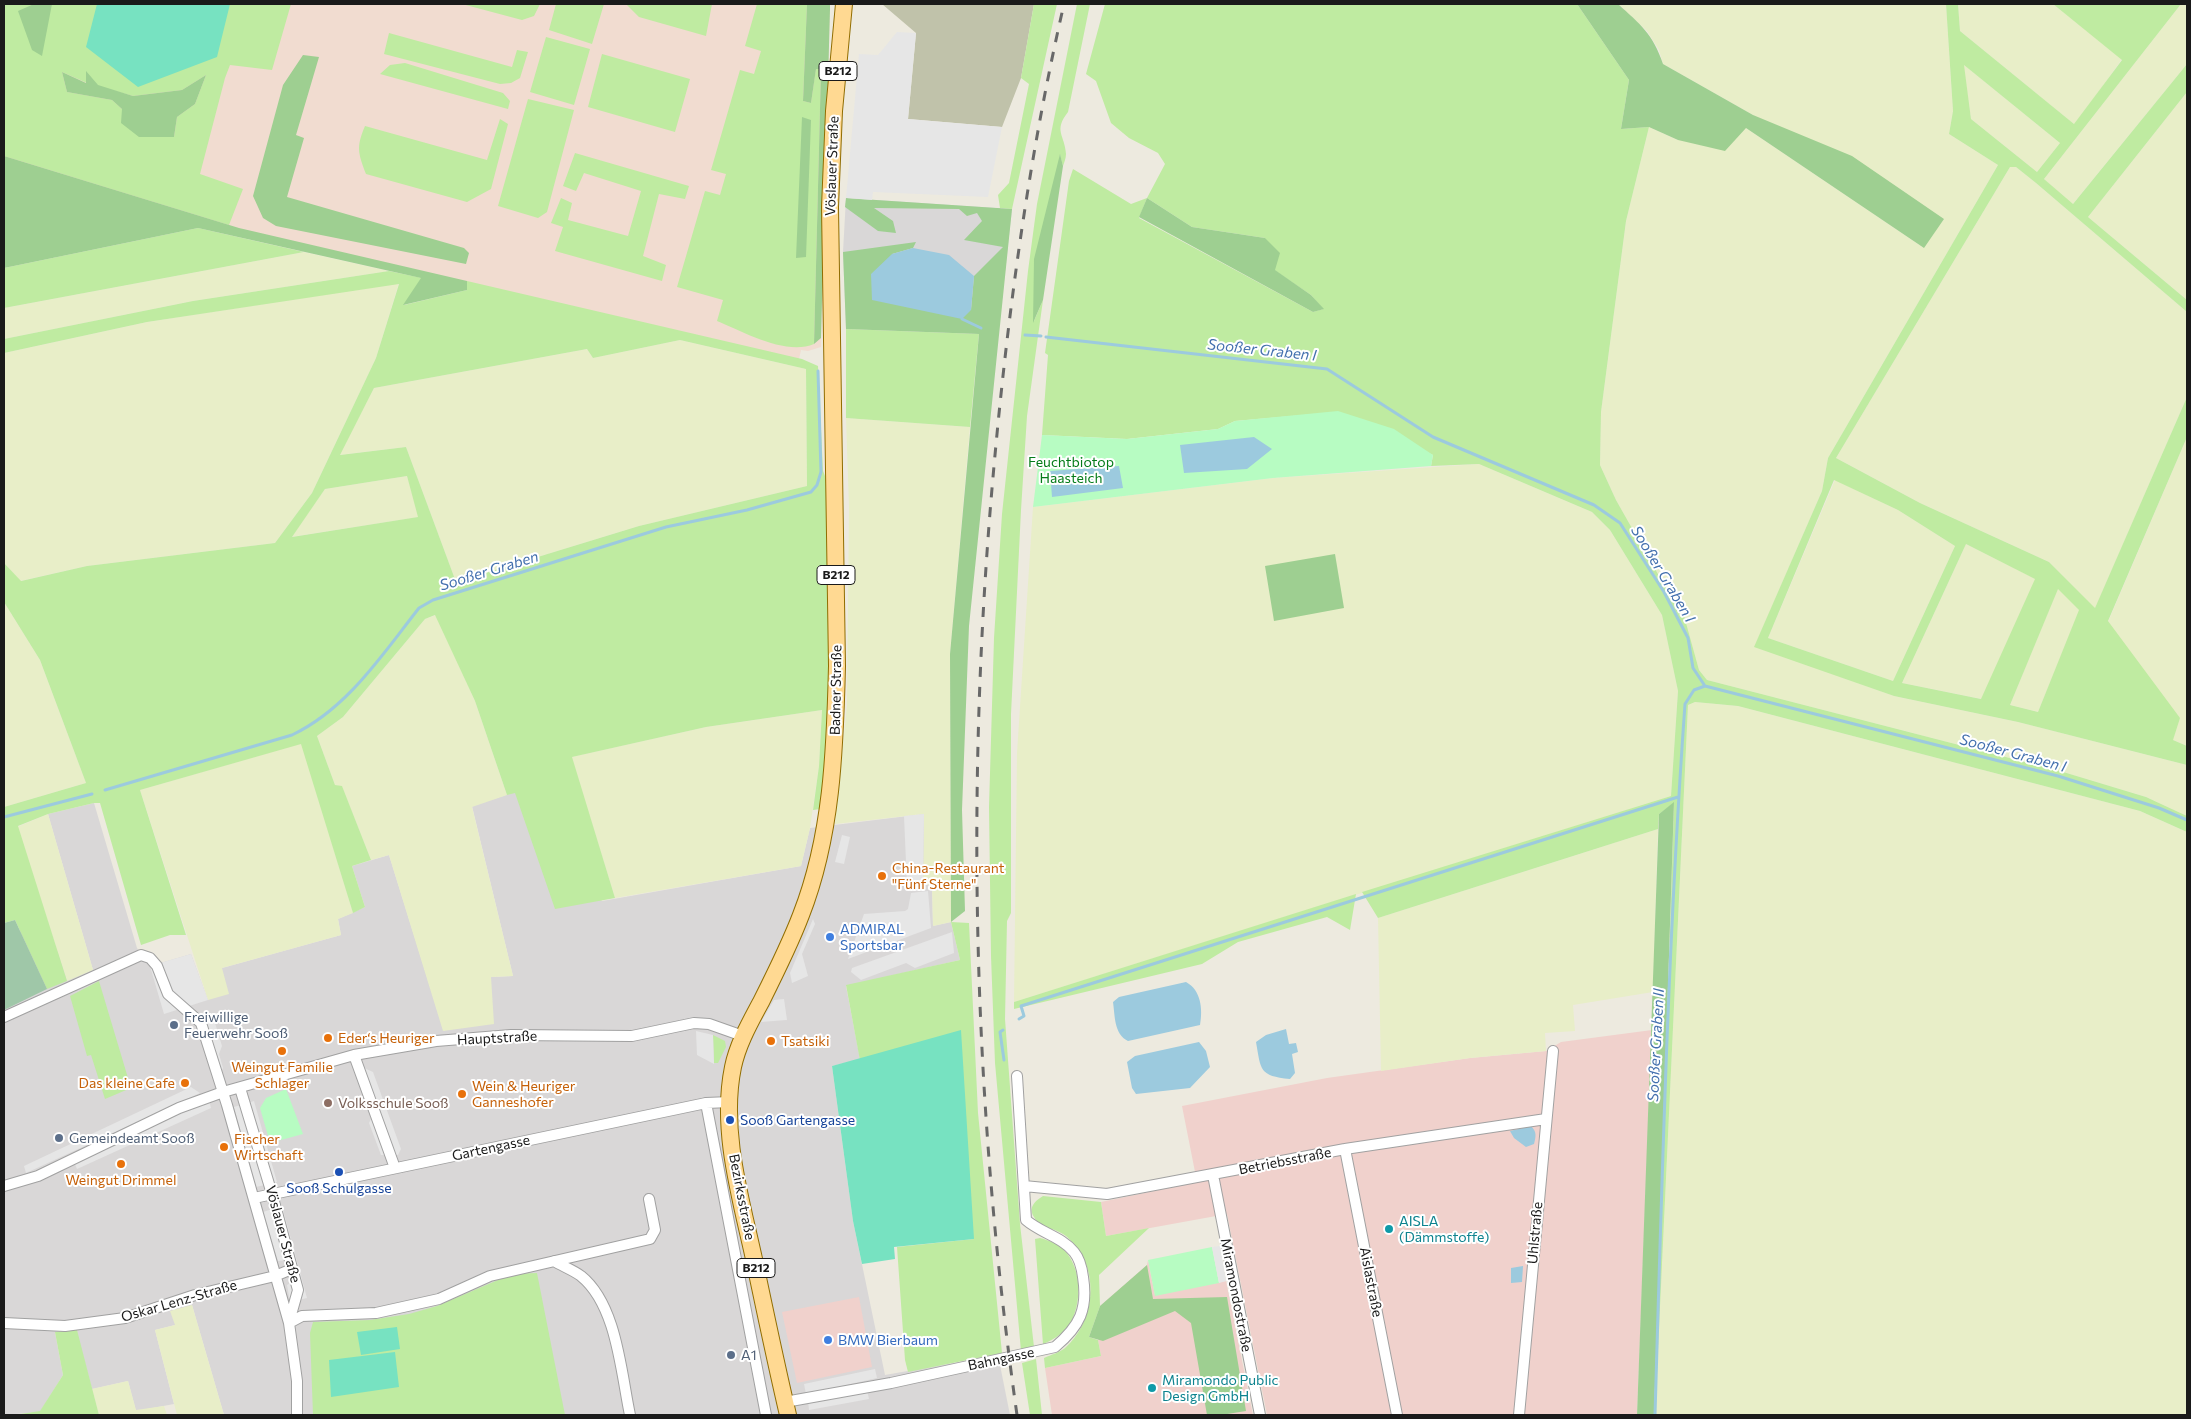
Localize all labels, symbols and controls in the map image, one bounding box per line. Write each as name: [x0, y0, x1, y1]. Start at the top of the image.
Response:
road number: B212: [819, 61, 857, 80]
street label: Vöslauer Straße: [822, 116, 842, 216]
water label: Sooßer Graben I: [1207, 335, 1317, 365]
park label: Feuchtbiotop Haasteich: [1028, 454, 1114, 487]
water label: Sooßer Graben I: [1627, 522, 1699, 626]
water label: Sooßer Graben: [437, 547, 541, 595]
road number: B212: [817, 566, 855, 584]
street label: Badner Straße: [827, 645, 845, 735]
water label: Sooßer Graben I: [1958, 730, 2068, 776]
place label: China-Restaurant "Fünf Sterne": [892, 860, 1005, 892]
marker: China-Restaurant "Fünf Sterne": [876, 870, 888, 882]
place label: ADMIRAL Sportsbar: [840, 921, 904, 954]
marker: ADMIRAL Sportsbar: [824, 931, 836, 943]
water label: Sooßer Graben II: [1644, 988, 1668, 1102]
place label: Freiwillige Feuerwehr Sooß: [184, 1009, 288, 1042]
marker: Freiwillige Feuerwehr Sooß: [168, 1019, 180, 1031]
street label: Hauptstraße: [456, 1028, 538, 1048]
place label: Eder‘s Heuriger: [338, 1030, 435, 1046]
marker: Eder‘s Heuriger: [322, 1032, 334, 1044]
place label: Tsatsiki: [781, 1033, 830, 1049]
marker: Tsatsiki: [765, 1035, 777, 1047]
marker: Weingut Familie Schlager: [276, 1045, 288, 1057]
place label: Weingut Familie Schlager: [231, 1059, 333, 1092]
place label: Das kleine Cafe: [79, 1075, 175, 1091]
marker: Das kleine Cafe: [179, 1077, 191, 1089]
place label: Wein & Heuriger Ganneshofer: [472, 1078, 575, 1110]
marker: Wein & Heuriger Ganneshofer: [456, 1088, 468, 1100]
place label: Volksschule Sooß: [338, 1095, 449, 1111]
marker: Volksschule Sooß: [322, 1097, 334, 1109]
place label: Sooß Gartengasse: [740, 1112, 855, 1128]
marker: Sooß Gartengasse: [724, 1114, 736, 1126]
place label: Gemeindeamt Sooß: [69, 1130, 195, 1146]
place label: Fischer Wirtschaft: [234, 1131, 303, 1164]
marker: Gemeindeamt Sooß: [53, 1132, 65, 1144]
street label: Gartengasse: [451, 1132, 531, 1164]
marker: Fischer Wirtschaft: [218, 1141, 230, 1153]
street label: Betriebsstraße: [1237, 1144, 1333, 1178]
street label: Bezirksstraße: [725, 1153, 759, 1241]
marker: Weingut Drimmel: [115, 1158, 127, 1170]
marker: Sooß Schulgasse: [333, 1166, 345, 1178]
place label: Weingut Drimmel: [65, 1172, 177, 1188]
place label: Sooß Schulgasse: [286, 1180, 392, 1196]
street label: Vöslauer Straße: [262, 1184, 304, 1284]
street label: Uhlstraße: [1524, 1201, 1546, 1265]
place label: AISLA (Dämmstoffe): [1399, 1213, 1489, 1246]
marker: AISLA (Dämmstoffe): [1383, 1223, 1395, 1235]
street label: Miramondostraße: [1217, 1237, 1255, 1353]
street label: Aislastraße: [1356, 1245, 1386, 1319]
road number: B212: [737, 1258, 775, 1278]
street label: Oskar Lenz-Straße: [119, 1276, 239, 1326]
place label: BMW Bierbaum: [838, 1332, 938, 1348]
marker: BMW Bierbaum: [822, 1334, 834, 1346]
street label: Bahngasse: [966, 1344, 1036, 1374]
place label: A1: [741, 1347, 757, 1363]
marker: A1: [725, 1349, 737, 1361]
place label: Miramondo Public Design GmbH: [1162, 1372, 1278, 1404]
marker: Miramondo Public Design GmbH: [1146, 1382, 1158, 1394]

